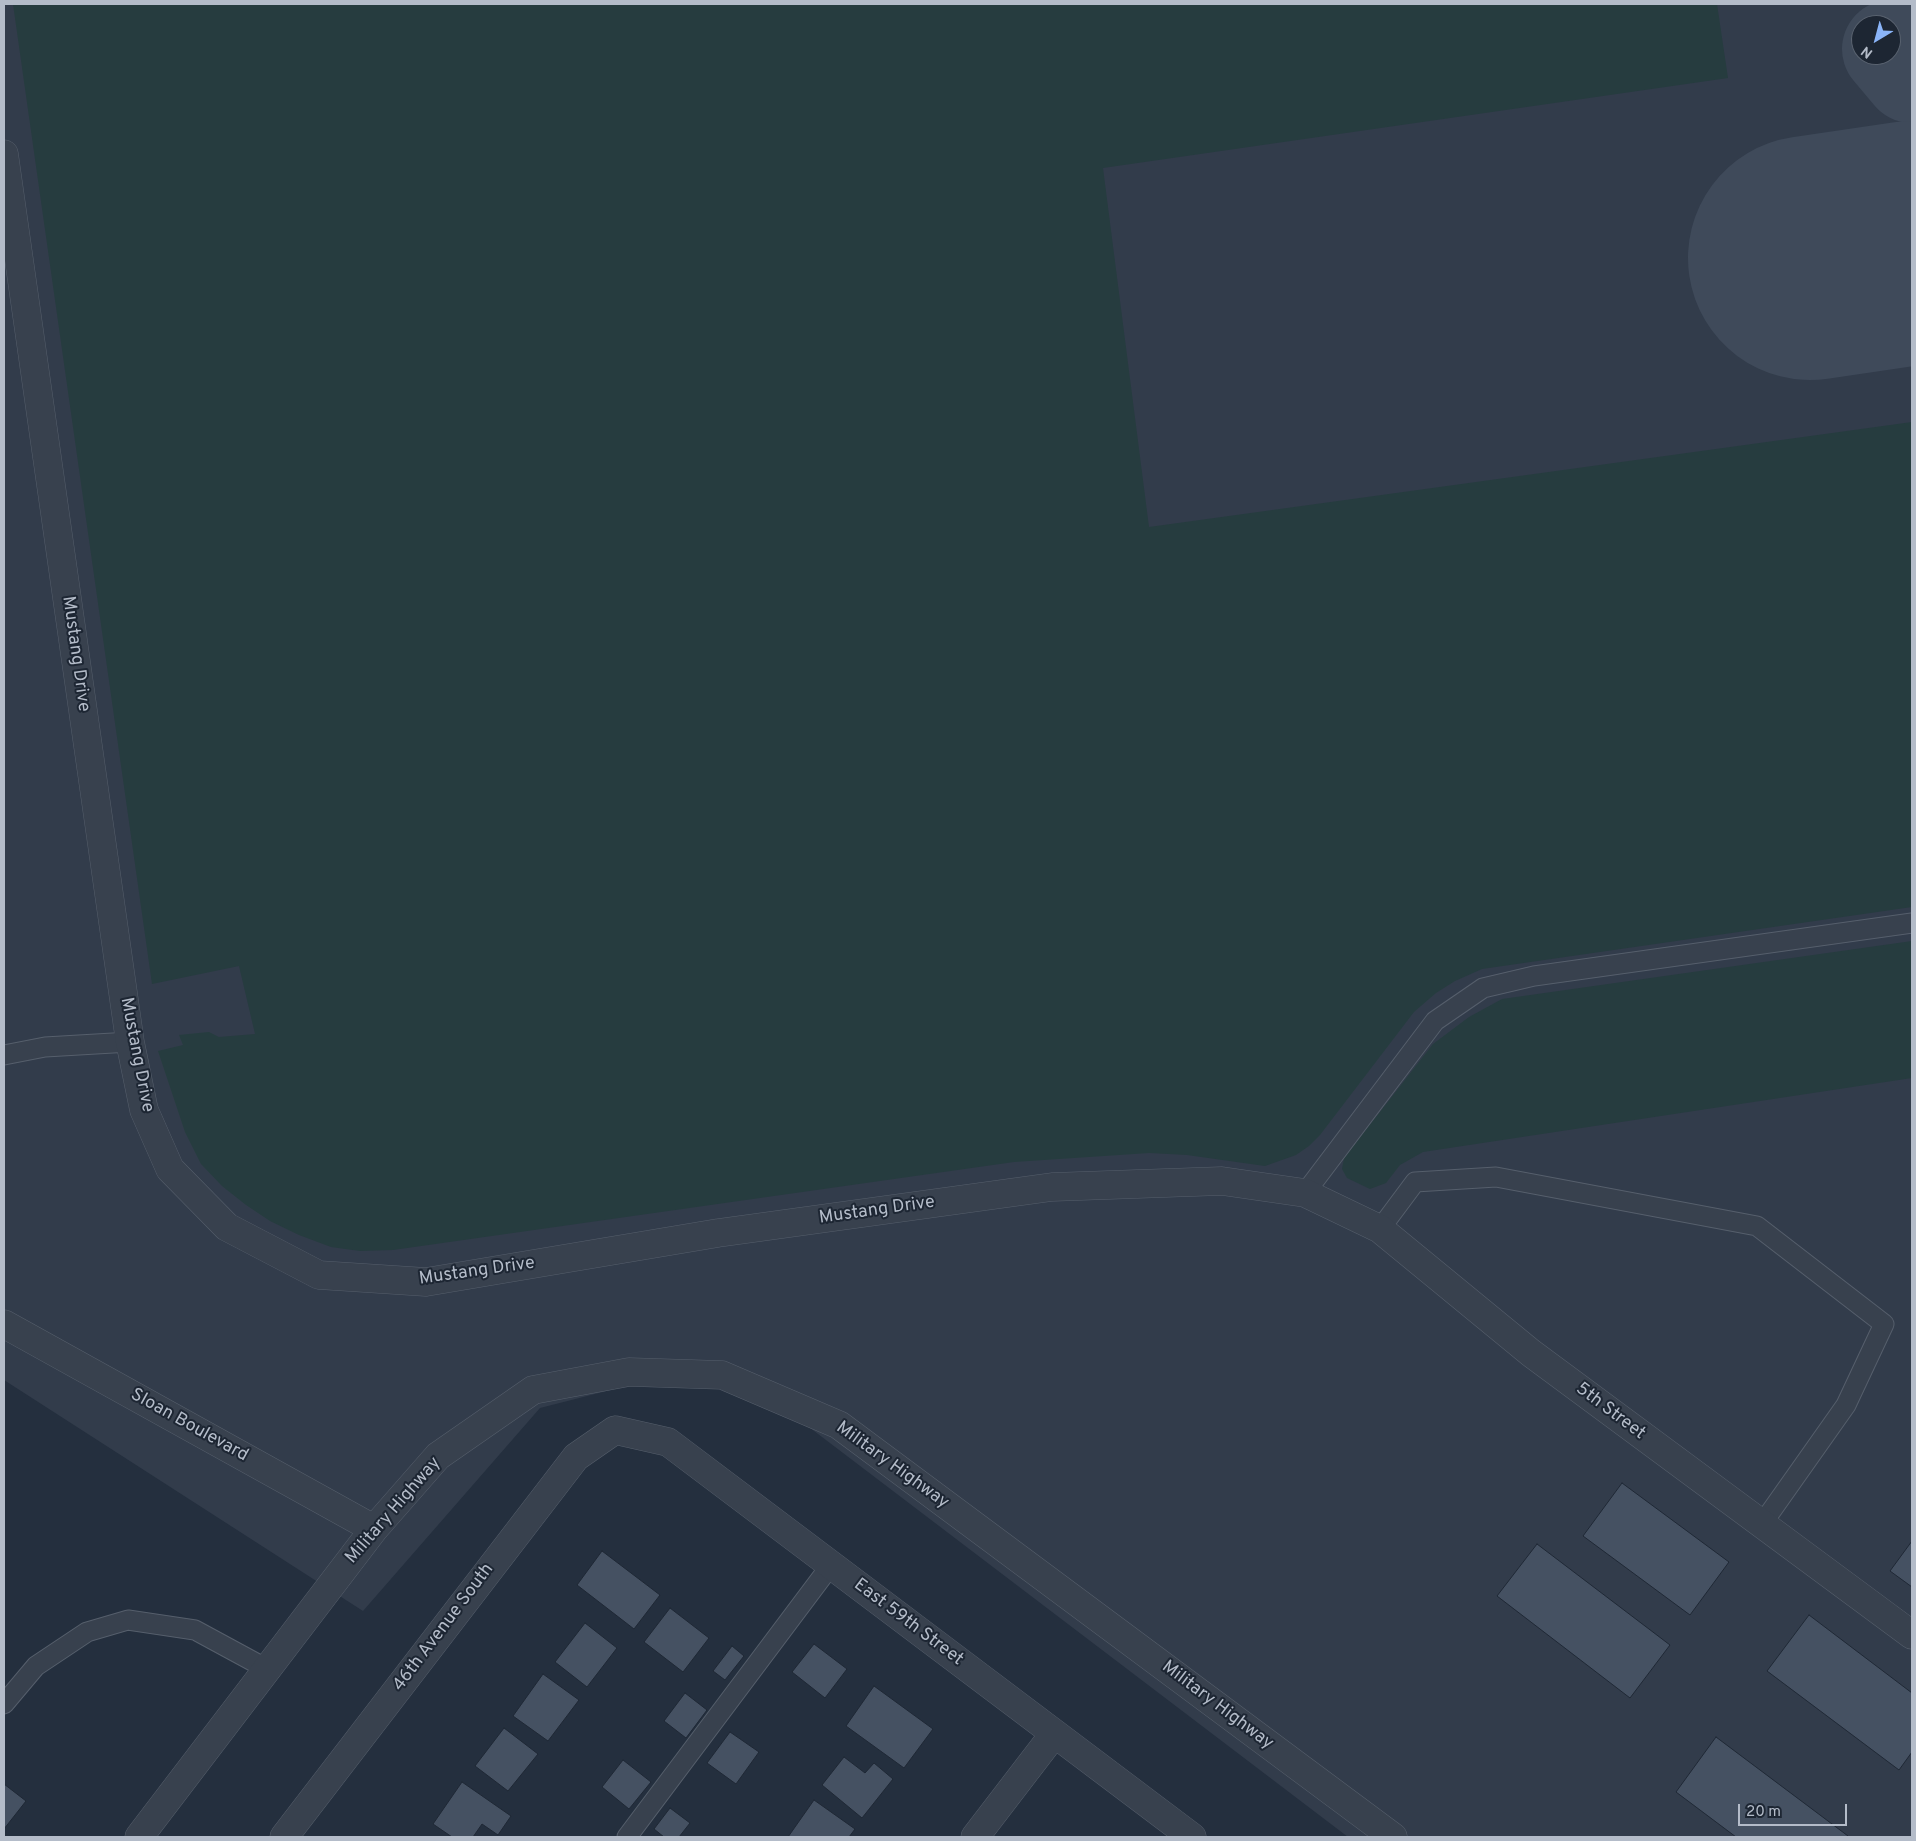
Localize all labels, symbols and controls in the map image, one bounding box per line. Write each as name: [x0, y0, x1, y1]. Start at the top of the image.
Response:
north arrow: [1851, 15, 1901, 65]
text: N: [1858, 42, 1876, 61]
street label: Mustang Drive: [56, 595, 94, 713]
street label: Mustang Drive: [114, 996, 158, 1114]
street label: Mustang Drive: [818, 1192, 936, 1230]
street label: Mustang Drive: [418, 1253, 536, 1291]
street label: 5th Street: [1571, 1379, 1649, 1445]
street label: Sloan Boulevard: [126, 1385, 252, 1467]
street label: Military Highway: [831, 1418, 953, 1514]
street label: Military Highway: [342, 1453, 446, 1569]
street label: 46th Avenue South: [389, 1560, 499, 1696]
street label: East 59th Street: [849, 1575, 967, 1671]
street label: Military Highway: [1157, 1657, 1277, 1755]
scale bar: [1741, 1794, 1850, 1826]
text: 20 m: [1746, 1803, 1781, 1822]

